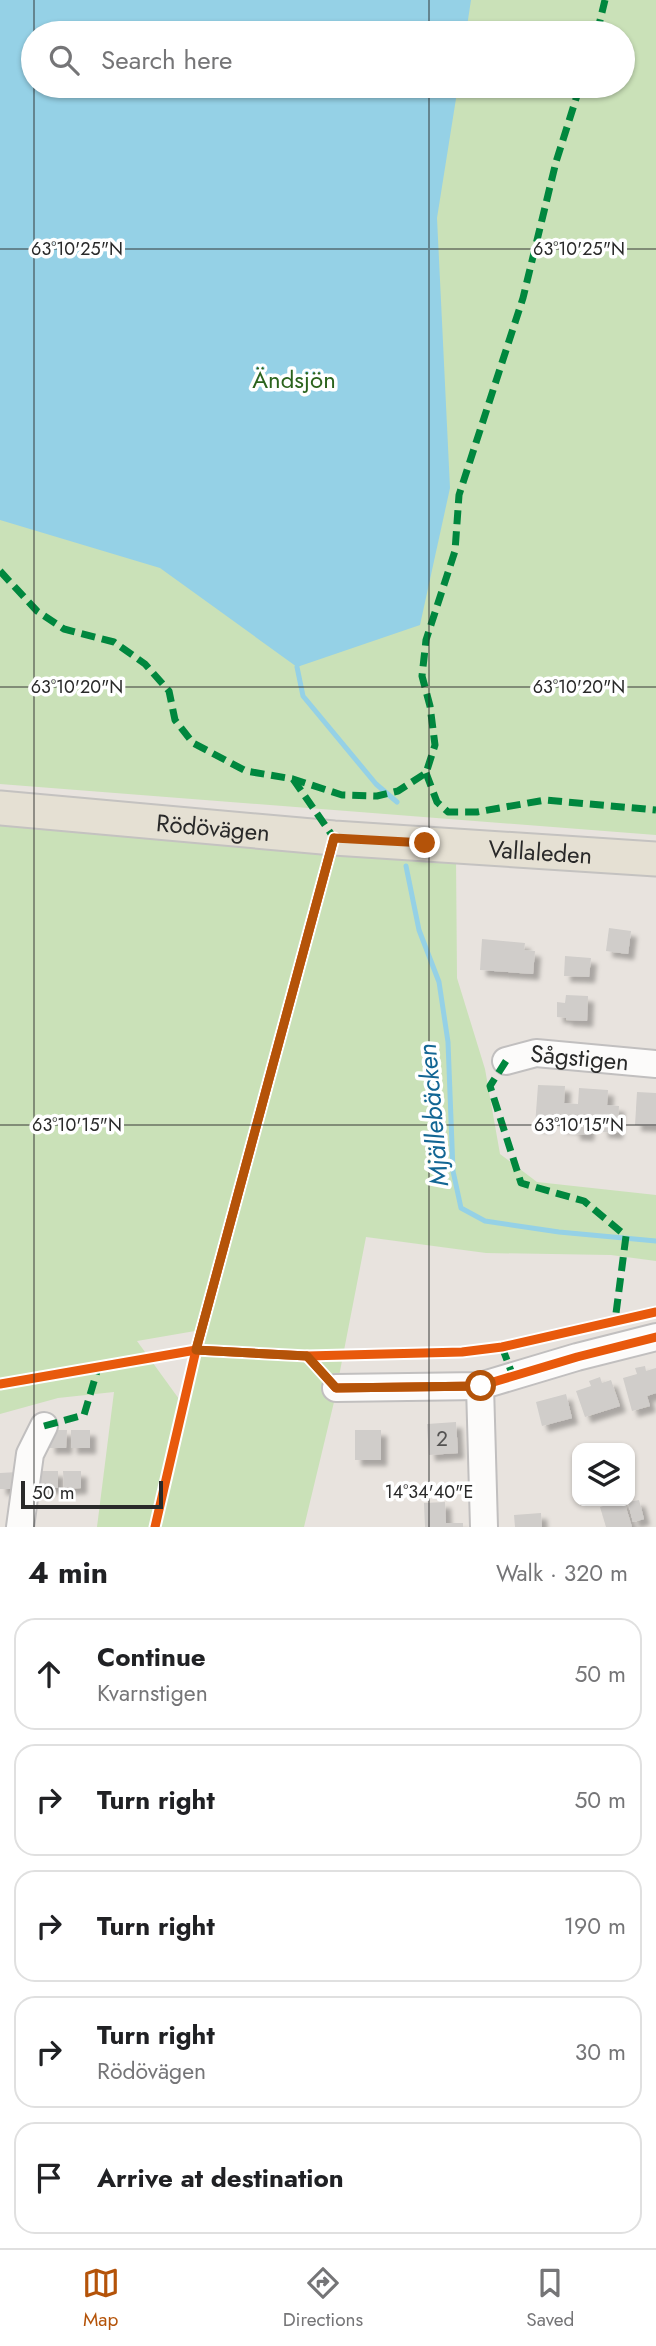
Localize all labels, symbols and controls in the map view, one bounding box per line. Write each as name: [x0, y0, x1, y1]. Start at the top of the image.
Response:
search box: [21, 21, 635, 98]
icon: search: [45, 41, 83, 79]
text: Search here: [101, 41, 233, 79]
text: 63°10'25"N: [31, 236, 123, 262]
text: 63°10'25"N: [533, 236, 625, 262]
park label: Ändsjön: [252, 362, 336, 397]
text: 63°10'20"N: [31, 674, 123, 700]
text: 63°10'20"N: [533, 674, 625, 700]
street label: Rödövägen: [155, 805, 271, 850]
route end: [409, 827, 440, 858]
street label: Vallaleden: [487, 831, 593, 872]
street label: Sågstigen: [529, 1035, 631, 1079]
water label: Mjällebäcken: [408, 1042, 458, 1188]
text: 63°10'15"N: [32, 1112, 122, 1138]
text: 63°10'15"N: [534, 1112, 624, 1138]
route start: [465, 1370, 496, 1401]
house number: 2: [436, 1424, 448, 1454]
map controls: [572, 1443, 635, 1506]
button: layers: [572, 1443, 635, 1506]
scale bar: [21, 1478, 163, 1510]
text: 50 m: [32, 1479, 75, 1506]
text: 14°34'40"E: [385, 1479, 473, 1505]
text: 4 min: [28, 1551, 108, 1594]
text: Walk · 320 m: [496, 1556, 628, 1590]
text: Continue: [97, 1638, 206, 1676]
icon: ahead: [30, 1655, 68, 1693]
text: 50 m: [574, 1657, 626, 1691]
text: Kvarnstigen: [97, 1676, 208, 1710]
icon: right: [30, 1781, 68, 1819]
text: Turn right: [97, 1781, 215, 1819]
text: 50 m: [574, 1783, 626, 1817]
icon: right: [30, 1907, 68, 1945]
text: Turn right: [97, 1907, 215, 1945]
text: 190 m: [564, 1909, 626, 1943]
text: Turn right: [97, 2016, 215, 2054]
icon: right: [30, 2033, 68, 2071]
text: 30 m: [575, 2035, 626, 2069]
text: Rödövägen: [97, 2054, 206, 2088]
icon: arrive: [30, 2159, 68, 2197]
text: Arrive at destination: [97, 2159, 344, 2197]
tab: Map: [82, 2264, 120, 2333]
tab: Directions: [283, 2264, 363, 2333]
tab: Saved: [526, 2264, 574, 2333]

